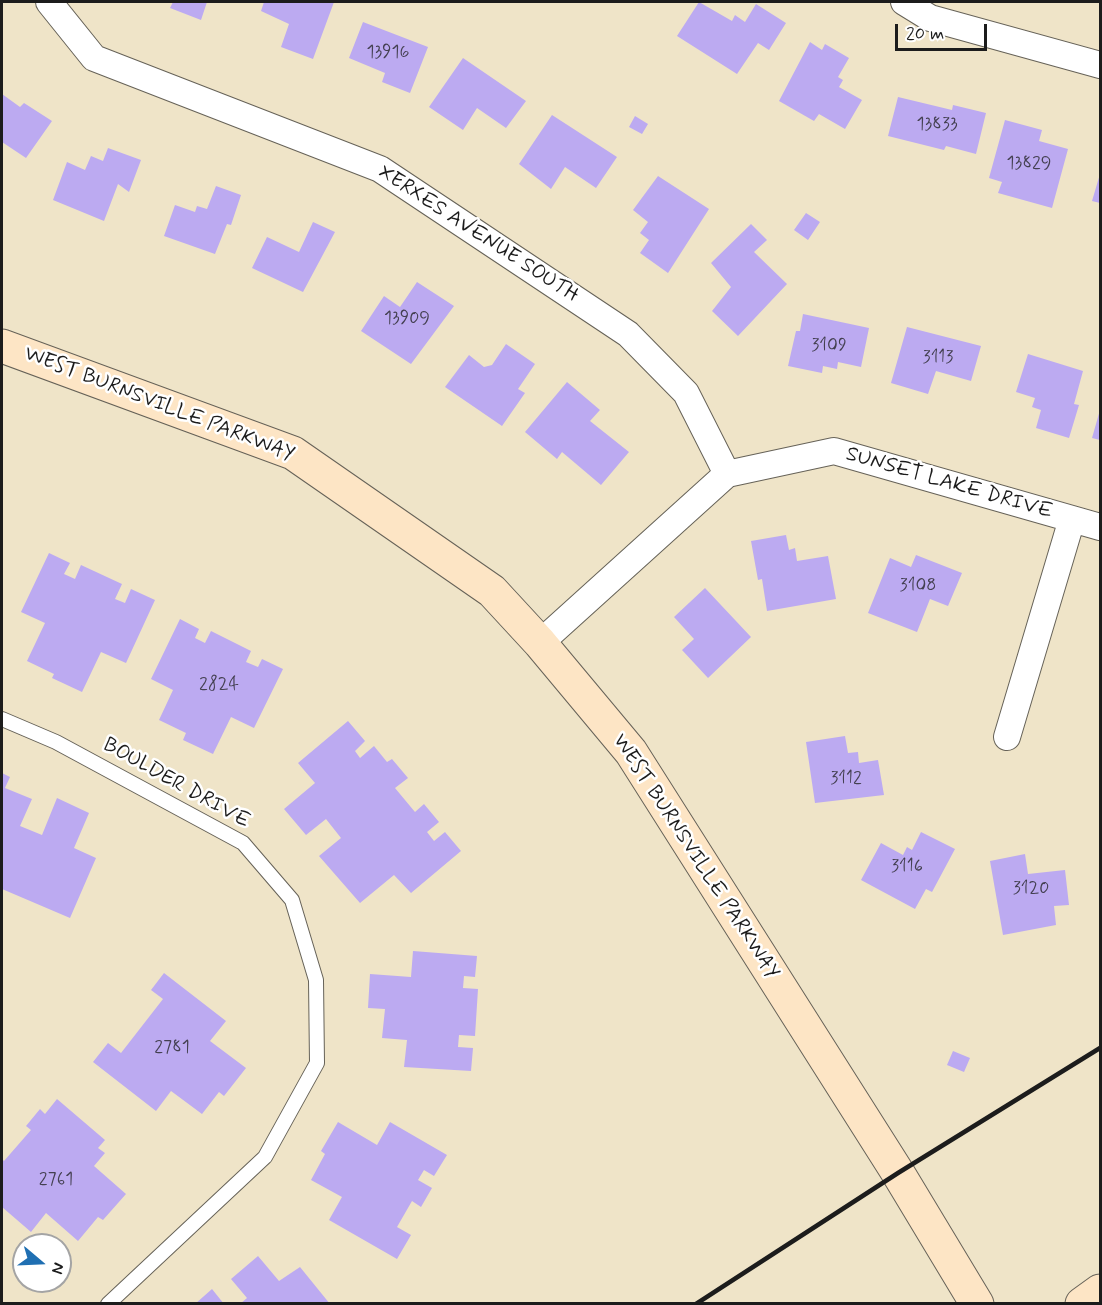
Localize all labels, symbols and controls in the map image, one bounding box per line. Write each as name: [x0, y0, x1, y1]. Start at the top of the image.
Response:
scale bar: [898, 12, 990, 50]
text: 20 m: [906, 22, 944, 46]
house number: 13916: [366, 42, 410, 64]
house number: 13833: [916, 114, 958, 136]
house number: 13829: [1007, 153, 1051, 175]
street label: XERXES AVENUE SOUTH: [373, 161, 583, 309]
house number: 13909: [384, 308, 430, 330]
house number: 3109: [811, 335, 847, 357]
street label: WEST BURNSVILLE PARKWAY: [20, 342, 298, 468]
house number: 3113: [922, 347, 954, 369]
street label: SUNSET LAKE DRIVE: [843, 442, 1055, 526]
house number: 3108: [900, 575, 936, 597]
house number: 2824: [199, 674, 239, 696]
street label: WEST BURNSVILLE PARKWAY: [606, 730, 784, 984]
street label: BOULDER DRIVE: [98, 733, 254, 835]
house number: 3112: [830, 768, 862, 790]
house number: 3116: [891, 856, 923, 878]
house number: 3120: [1013, 878, 1049, 900]
house number: 2781: [154, 1037, 190, 1059]
house number: 2761: [39, 1169, 73, 1191]
north arrow: [12, 1233, 72, 1293]
text: N: [46, 1260, 69, 1277]

